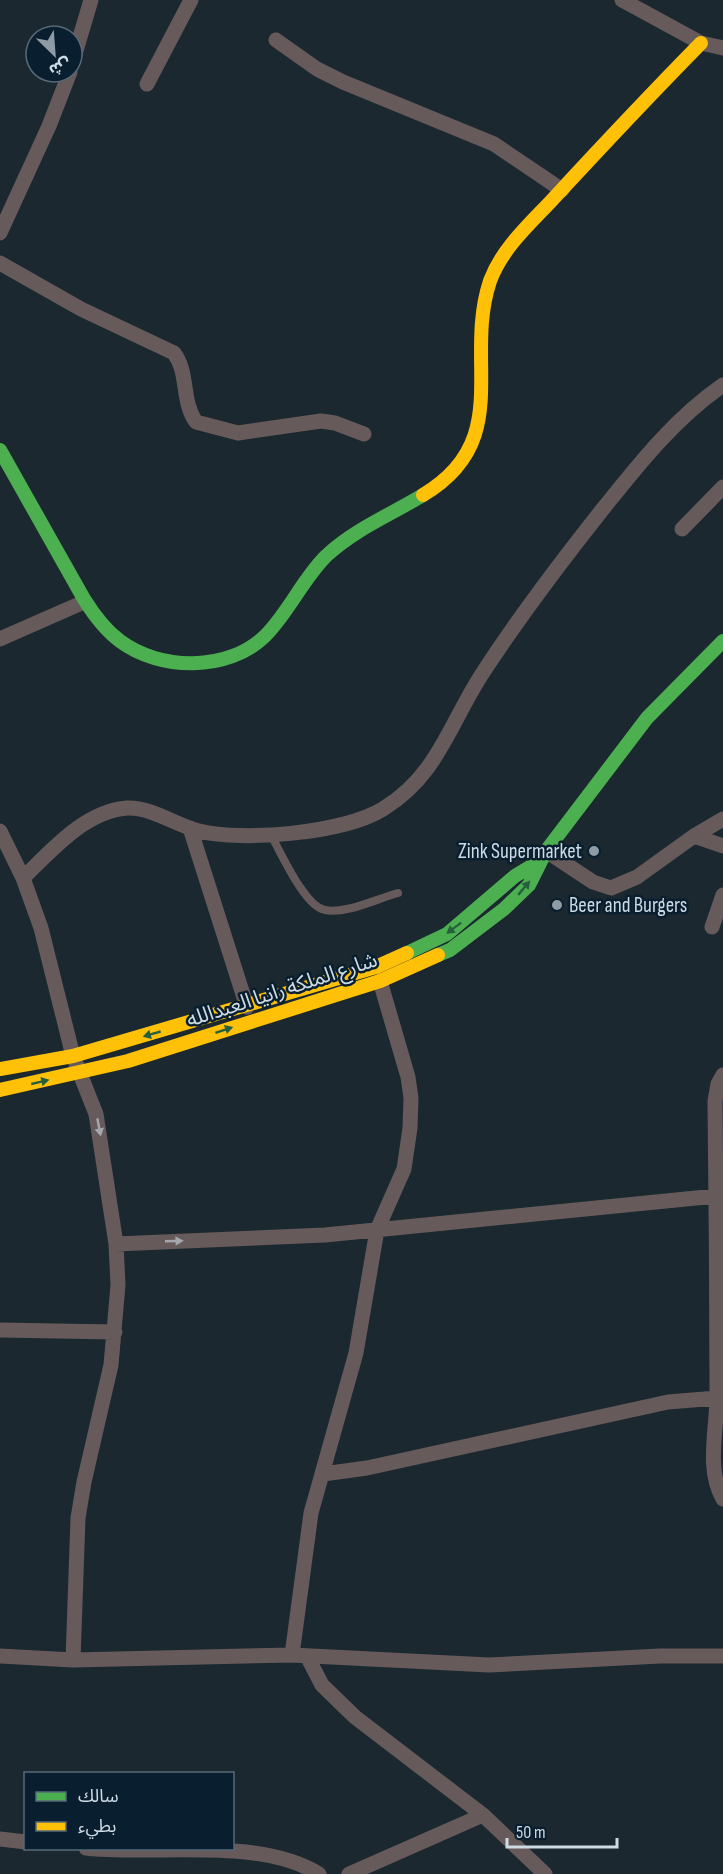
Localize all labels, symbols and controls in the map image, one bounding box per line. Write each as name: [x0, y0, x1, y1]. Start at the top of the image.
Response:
north arrow: [24, 24, 84, 84]
text: ش: [46, 53, 74, 80]
place label: Zink Supermarket: [458, 839, 582, 864]
marker: Zink Supermarket: [587, 844, 601, 858]
one-way arrow: [518, 880, 531, 896]
place label: Beer and Burgers: [569, 893, 687, 918]
marker: Beer and Burgers: [550, 898, 564, 912]
one-way arrow: [446, 922, 461, 934]
street label: شارع الملكة رانيا العبدالله: [183, 947, 381, 1035]
one-way arrow: [215, 1025, 233, 1035]
one-way arrow: [143, 1030, 161, 1040]
one-way arrow: [30, 1076, 49, 1086]
one-way arrow: [95, 1118, 104, 1137]
one-way arrow: [165, 1237, 184, 1246]
legend: [24, 1772, 234, 1850]
text: سالك: [78, 1786, 119, 1807]
scale bar: [507, 1811, 616, 1849]
text: بطيء: [78, 1816, 116, 1839]
text: 50 m: [516, 1822, 546, 1843]

